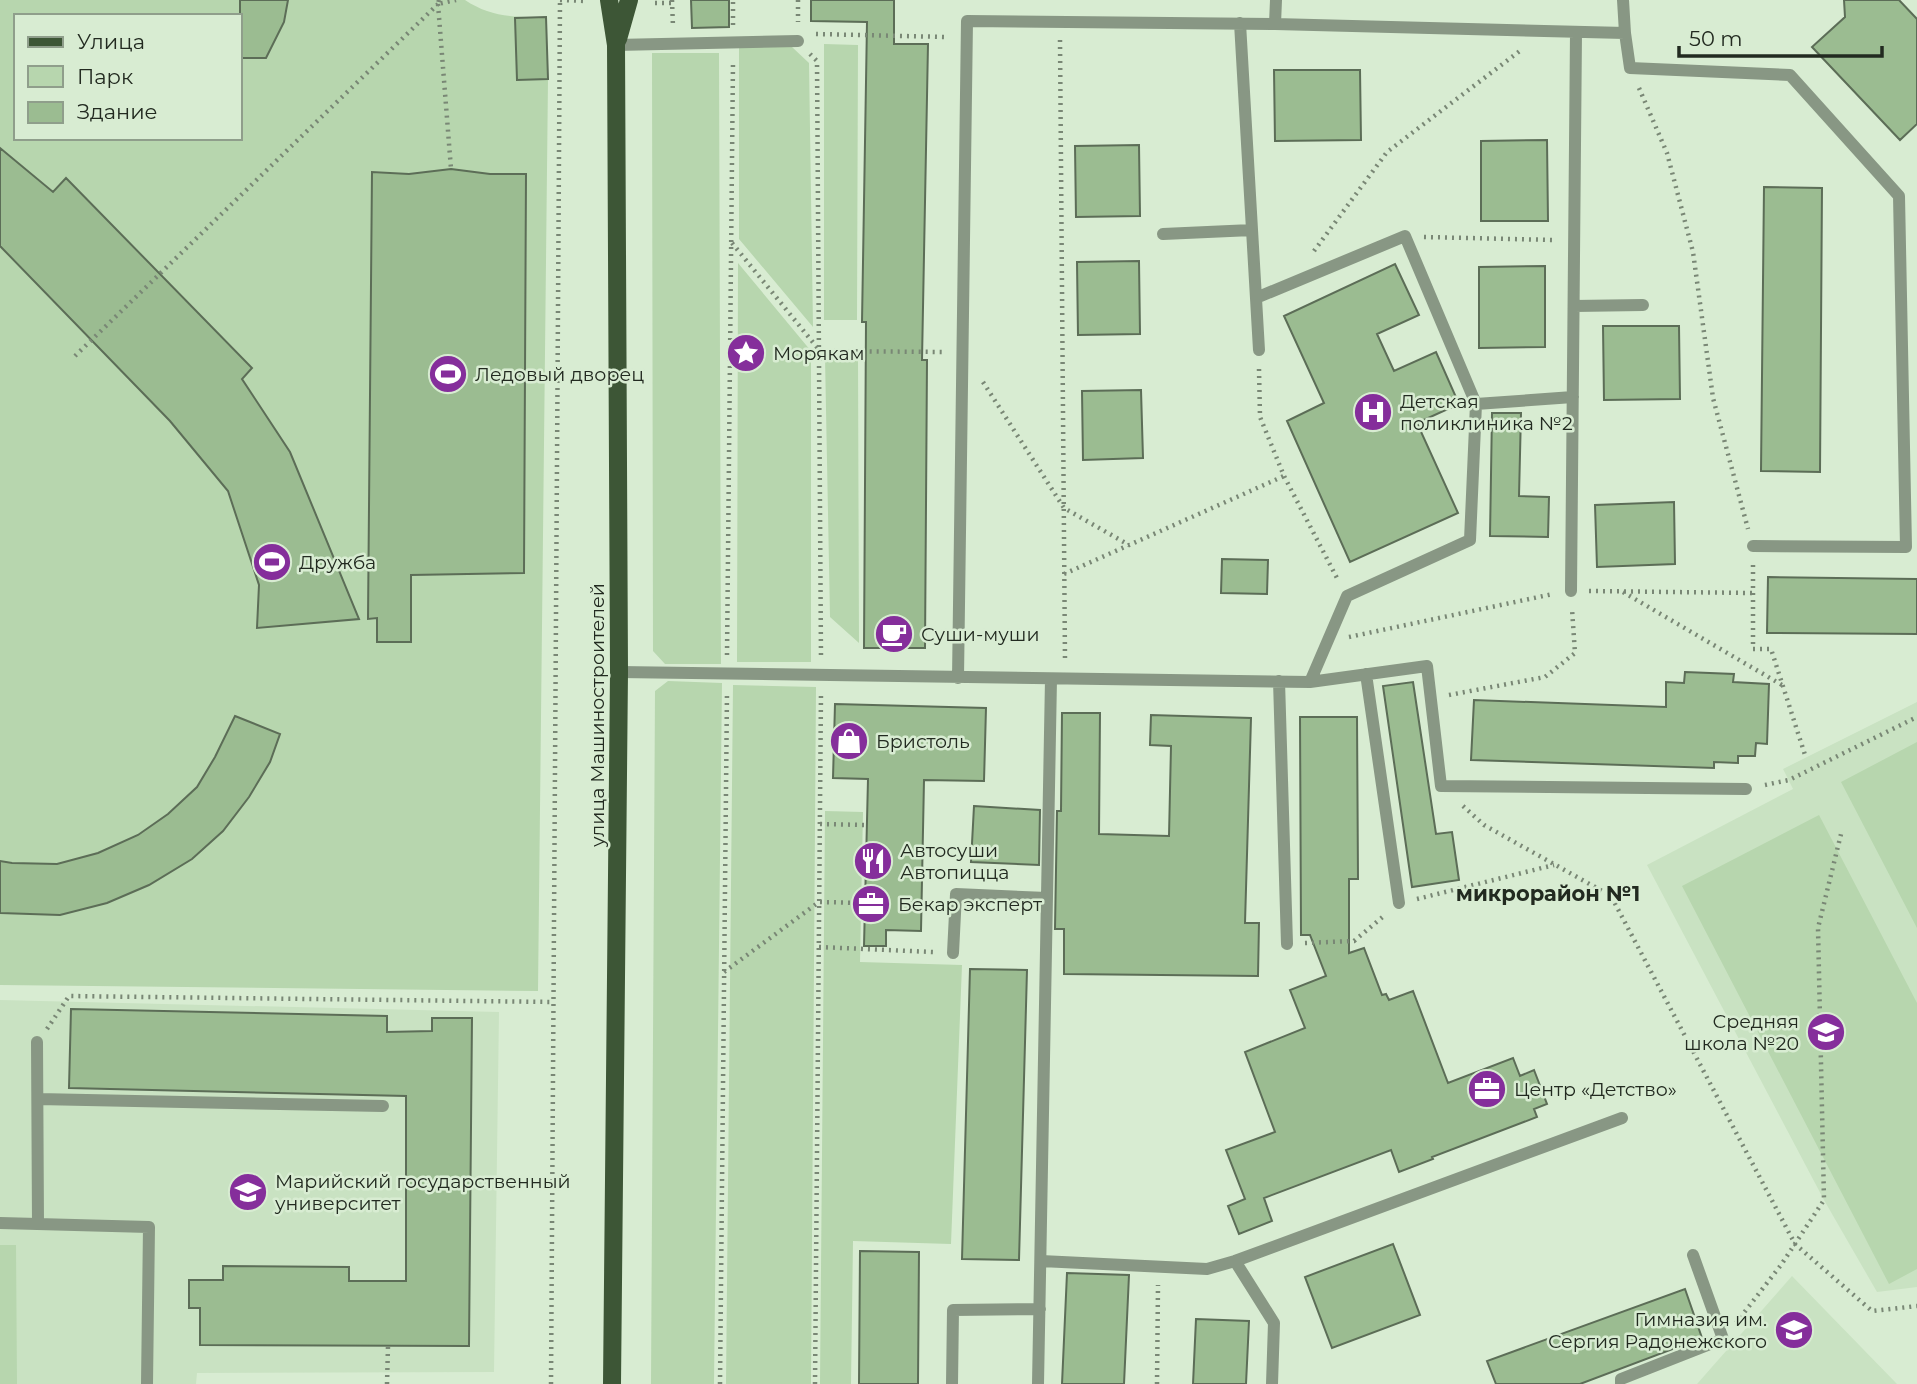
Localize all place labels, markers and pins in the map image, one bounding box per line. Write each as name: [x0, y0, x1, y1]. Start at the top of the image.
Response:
place icon: Морякам: [725, 332, 767, 374]
place label: Морякам: [773, 342, 865, 365]
sports icon: Ледовый дворец: [427, 353, 469, 395]
place label: Ледовый дворец: [475, 363, 644, 386]
place label: Детская поликлиника №2: [1400, 390, 1573, 435]
hospital icon: Детская поликлиника №2: [1352, 391, 1394, 433]
sports icon: Дружба: [251, 541, 293, 583]
place label: Дружба: [299, 551, 376, 574]
cafe icon: Суши-муши: [873, 613, 915, 655]
place label: Суши-муши: [921, 623, 1039, 646]
shop icon: Бристоль: [828, 720, 870, 762]
place label: Бристоль: [876, 730, 970, 753]
place label: Автосуши Автопицца: [900, 839, 1009, 884]
restaurant icon: Автосуши Автопицца: [852, 840, 894, 882]
office icon: Бекар эксперт: [850, 883, 892, 925]
place label: Бекар эксперт: [898, 893, 1042, 916]
place label: Средняя школа №20: [1684, 1010, 1799, 1055]
school or university icon: Средняя школа №20: [1805, 1011, 1847, 1053]
office icon: Центр «Детство»: [1466, 1068, 1508, 1110]
place label: Центр «Детство»: [1514, 1078, 1677, 1101]
place label: Марийский государственный университет: [274, 1170, 571, 1215]
school or university icon: Марийский государственный университет: [227, 1171, 269, 1213]
place label: Гимназия им. Сергия Радонежского: [1548, 1308, 1767, 1353]
school or university icon: Гимназия им. Сергия Радонежского: [1773, 1309, 1815, 1351]

